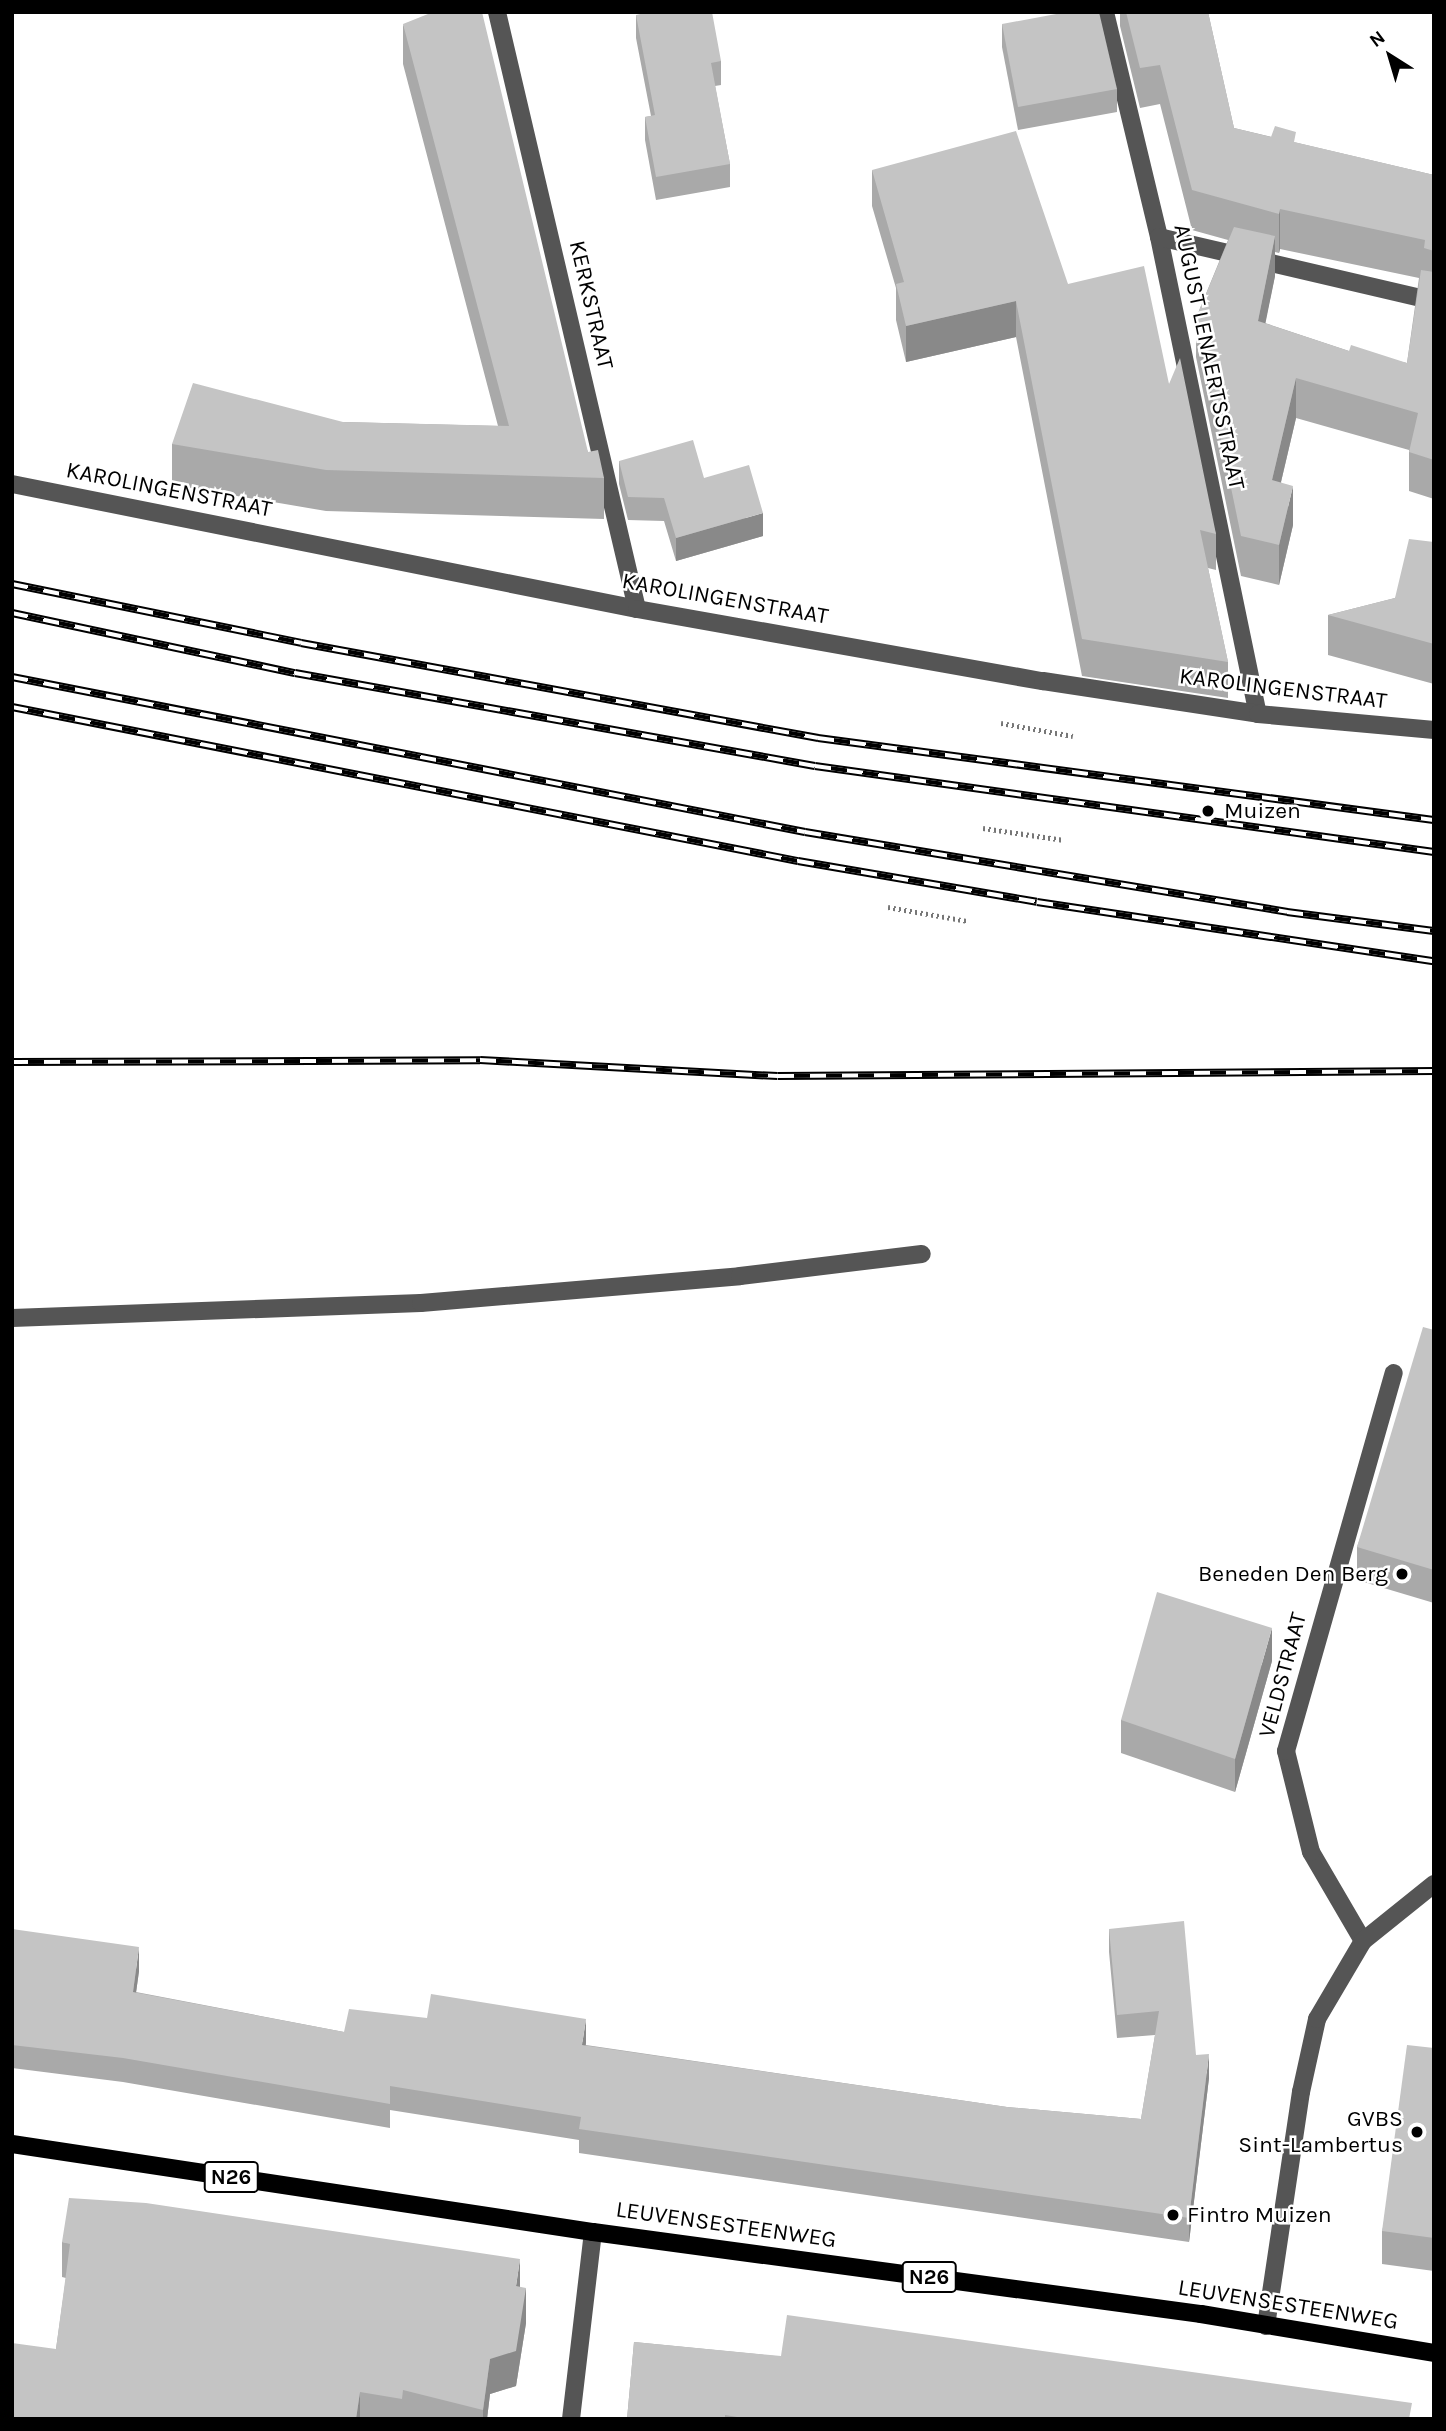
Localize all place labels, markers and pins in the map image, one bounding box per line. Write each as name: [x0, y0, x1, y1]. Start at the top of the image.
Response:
place label: Muizen: [1224, 797, 1301, 825]
marker: Muizen: [1198, 801, 1218, 821]
place label: Beneden Den Berg: [1198, 1560, 1388, 1588]
marker: Beneden Den Berg: [1394, 1566, 1410, 1582]
place label: GVBS Sint-Lambertus: [1238, 2105, 1403, 2159]
marker: GVBS Sint-Lambertus: [1409, 2124, 1425, 2140]
place label: Fintro Muizen: [1187, 2201, 1332, 2229]
marker: Fintro Muizen: [1165, 2207, 1181, 2223]

